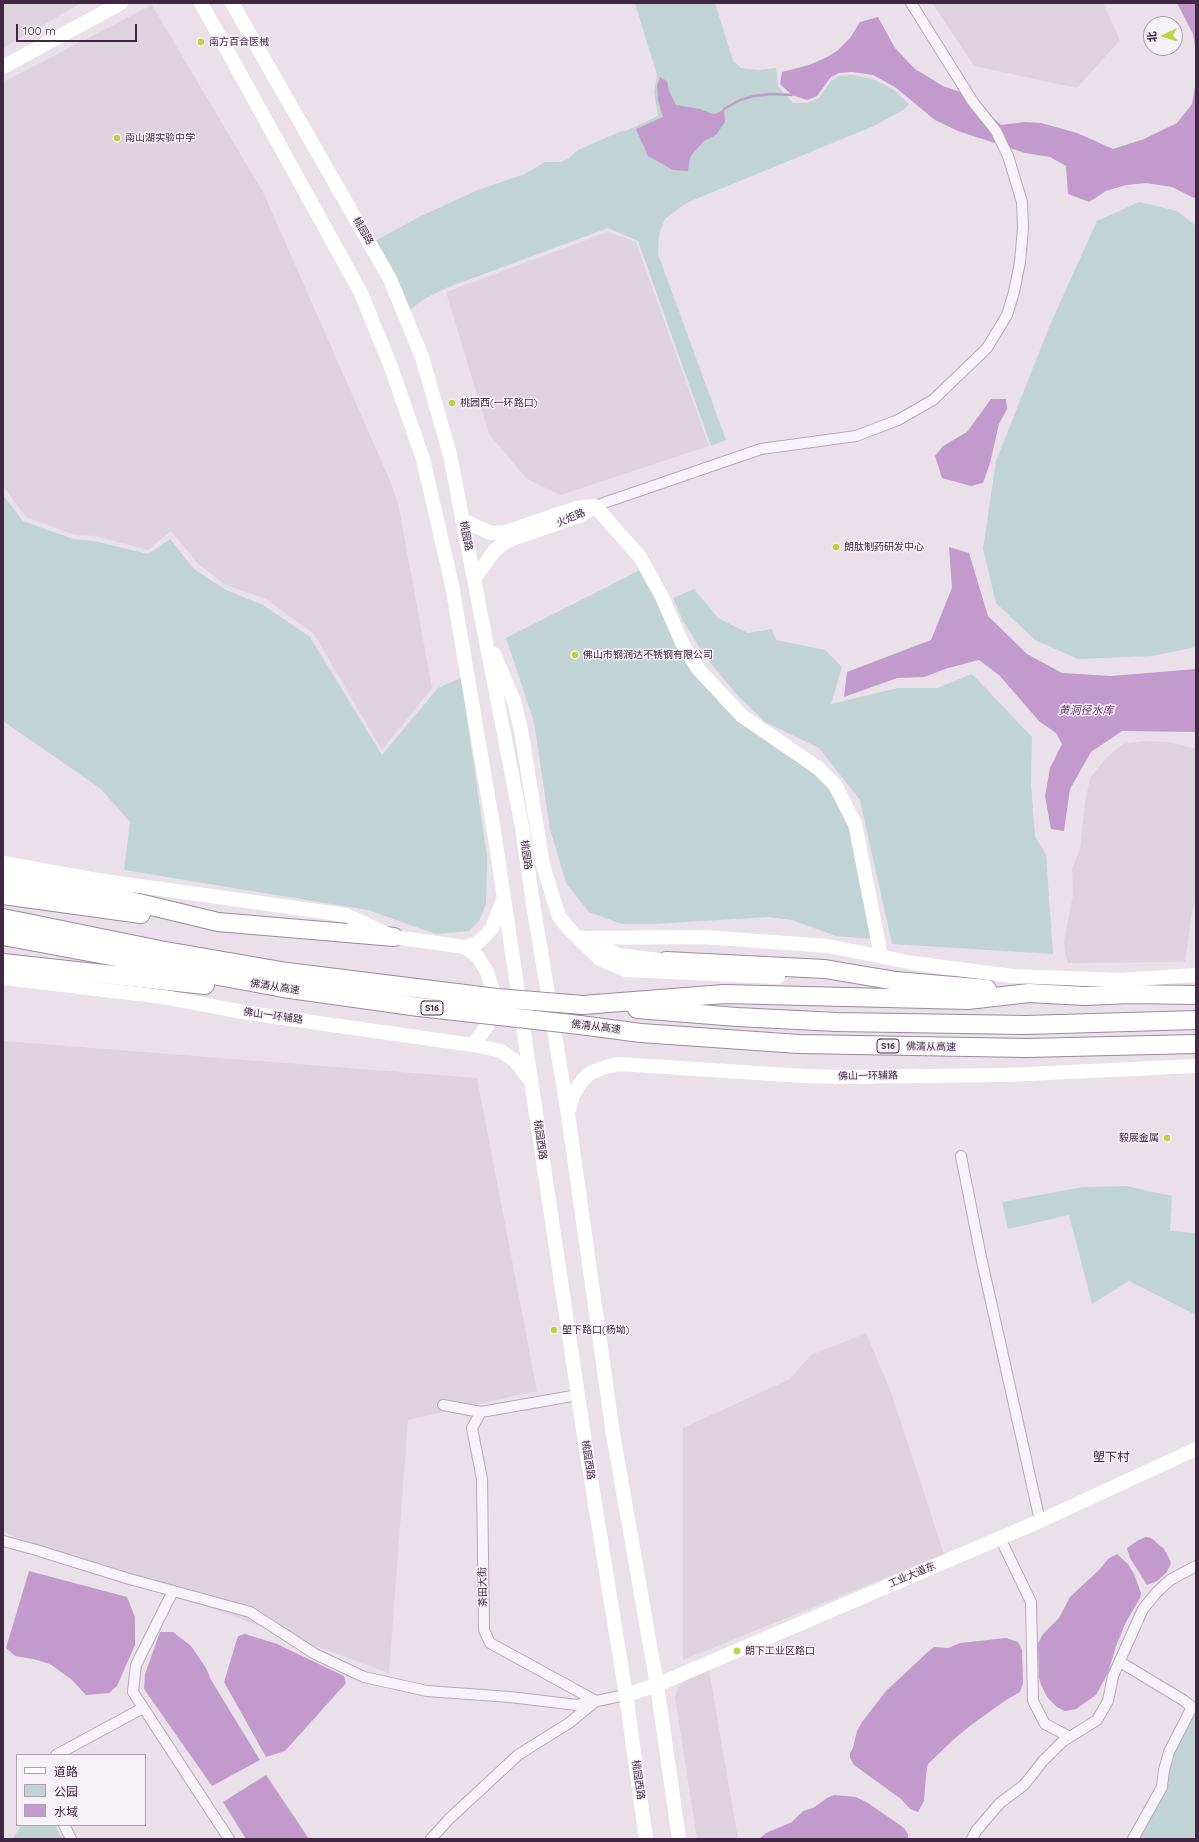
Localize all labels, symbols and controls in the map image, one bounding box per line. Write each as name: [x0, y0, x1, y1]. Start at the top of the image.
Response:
scale bar: [18, 16, 139, 42]
north arrow: [1143, 16, 1183, 56]
text: 100 m: [23, 23, 56, 38]
text: 北: [1145, 31, 1159, 43]
place label: 南方百合医械: [209, 36, 269, 48]
marker: 南方百合医械: [196, 37, 206, 47]
place label: 南山湖实验中学: [125, 132, 195, 144]
marker: 南山湖实验中学: [112, 133, 122, 143]
street label: 桃园路: [350, 215, 376, 247]
place label: 桃园西(一环路口): [460, 397, 537, 409]
marker: 桃园西(一环路口): [447, 398, 457, 408]
street label: 火炬路: [555, 507, 587, 529]
street label: 桃园路: [457, 520, 475, 552]
place label: 朗肽制药研发中心: [844, 541, 924, 553]
marker: 朗肽制药研发中心: [831, 542, 841, 552]
place label: 佛山市钢润达不锈钢有限公司: [583, 649, 713, 661]
marker: 佛山市钢润达不锈钢有限公司: [570, 650, 580, 660]
water label: 黄洞径水库: [1059, 704, 1113, 718]
street label: 桃园路: [518, 839, 534, 871]
street label: 佛清从高速: [249, 977, 301, 997]
road number: S16: [421, 1001, 443, 1015]
street label: 佛山一环辅路: [242, 1006, 304, 1026]
street label: 佛清从高速: [570, 1018, 622, 1036]
road number: S16: [877, 1039, 899, 1053]
street label: 佛清从高速: [906, 1041, 956, 1053]
street label: 佛山一环辅路: [838, 1069, 898, 1083]
street label: 桃园西路: [531, 1119, 549, 1161]
place label: 毅展金属: [1119, 1132, 1159, 1144]
marker: 毅展金属: [1162, 1133, 1172, 1143]
place label: 塱下路口(杨坳): [562, 1324, 629, 1336]
marker: 塱下路口(杨坳): [549, 1325, 559, 1335]
street label: 桃园西路: [579, 1439, 597, 1481]
district label: 塱下村: [1093, 1450, 1129, 1464]
street label: 工业大道东: [887, 1560, 937, 1590]
street label: 茶田大街: [477, 1567, 489, 1607]
place label: 朗下工业区路口: [745, 1645, 815, 1657]
marker: 朗下工业区路口: [732, 1646, 742, 1656]
legend: [16, 1754, 146, 1826]
street label: 桃园西路: [629, 1759, 647, 1801]
text: 道路: [54, 1764, 78, 1779]
text: 公园: [54, 1784, 78, 1799]
text: 水域: [54, 1804, 78, 1819]

